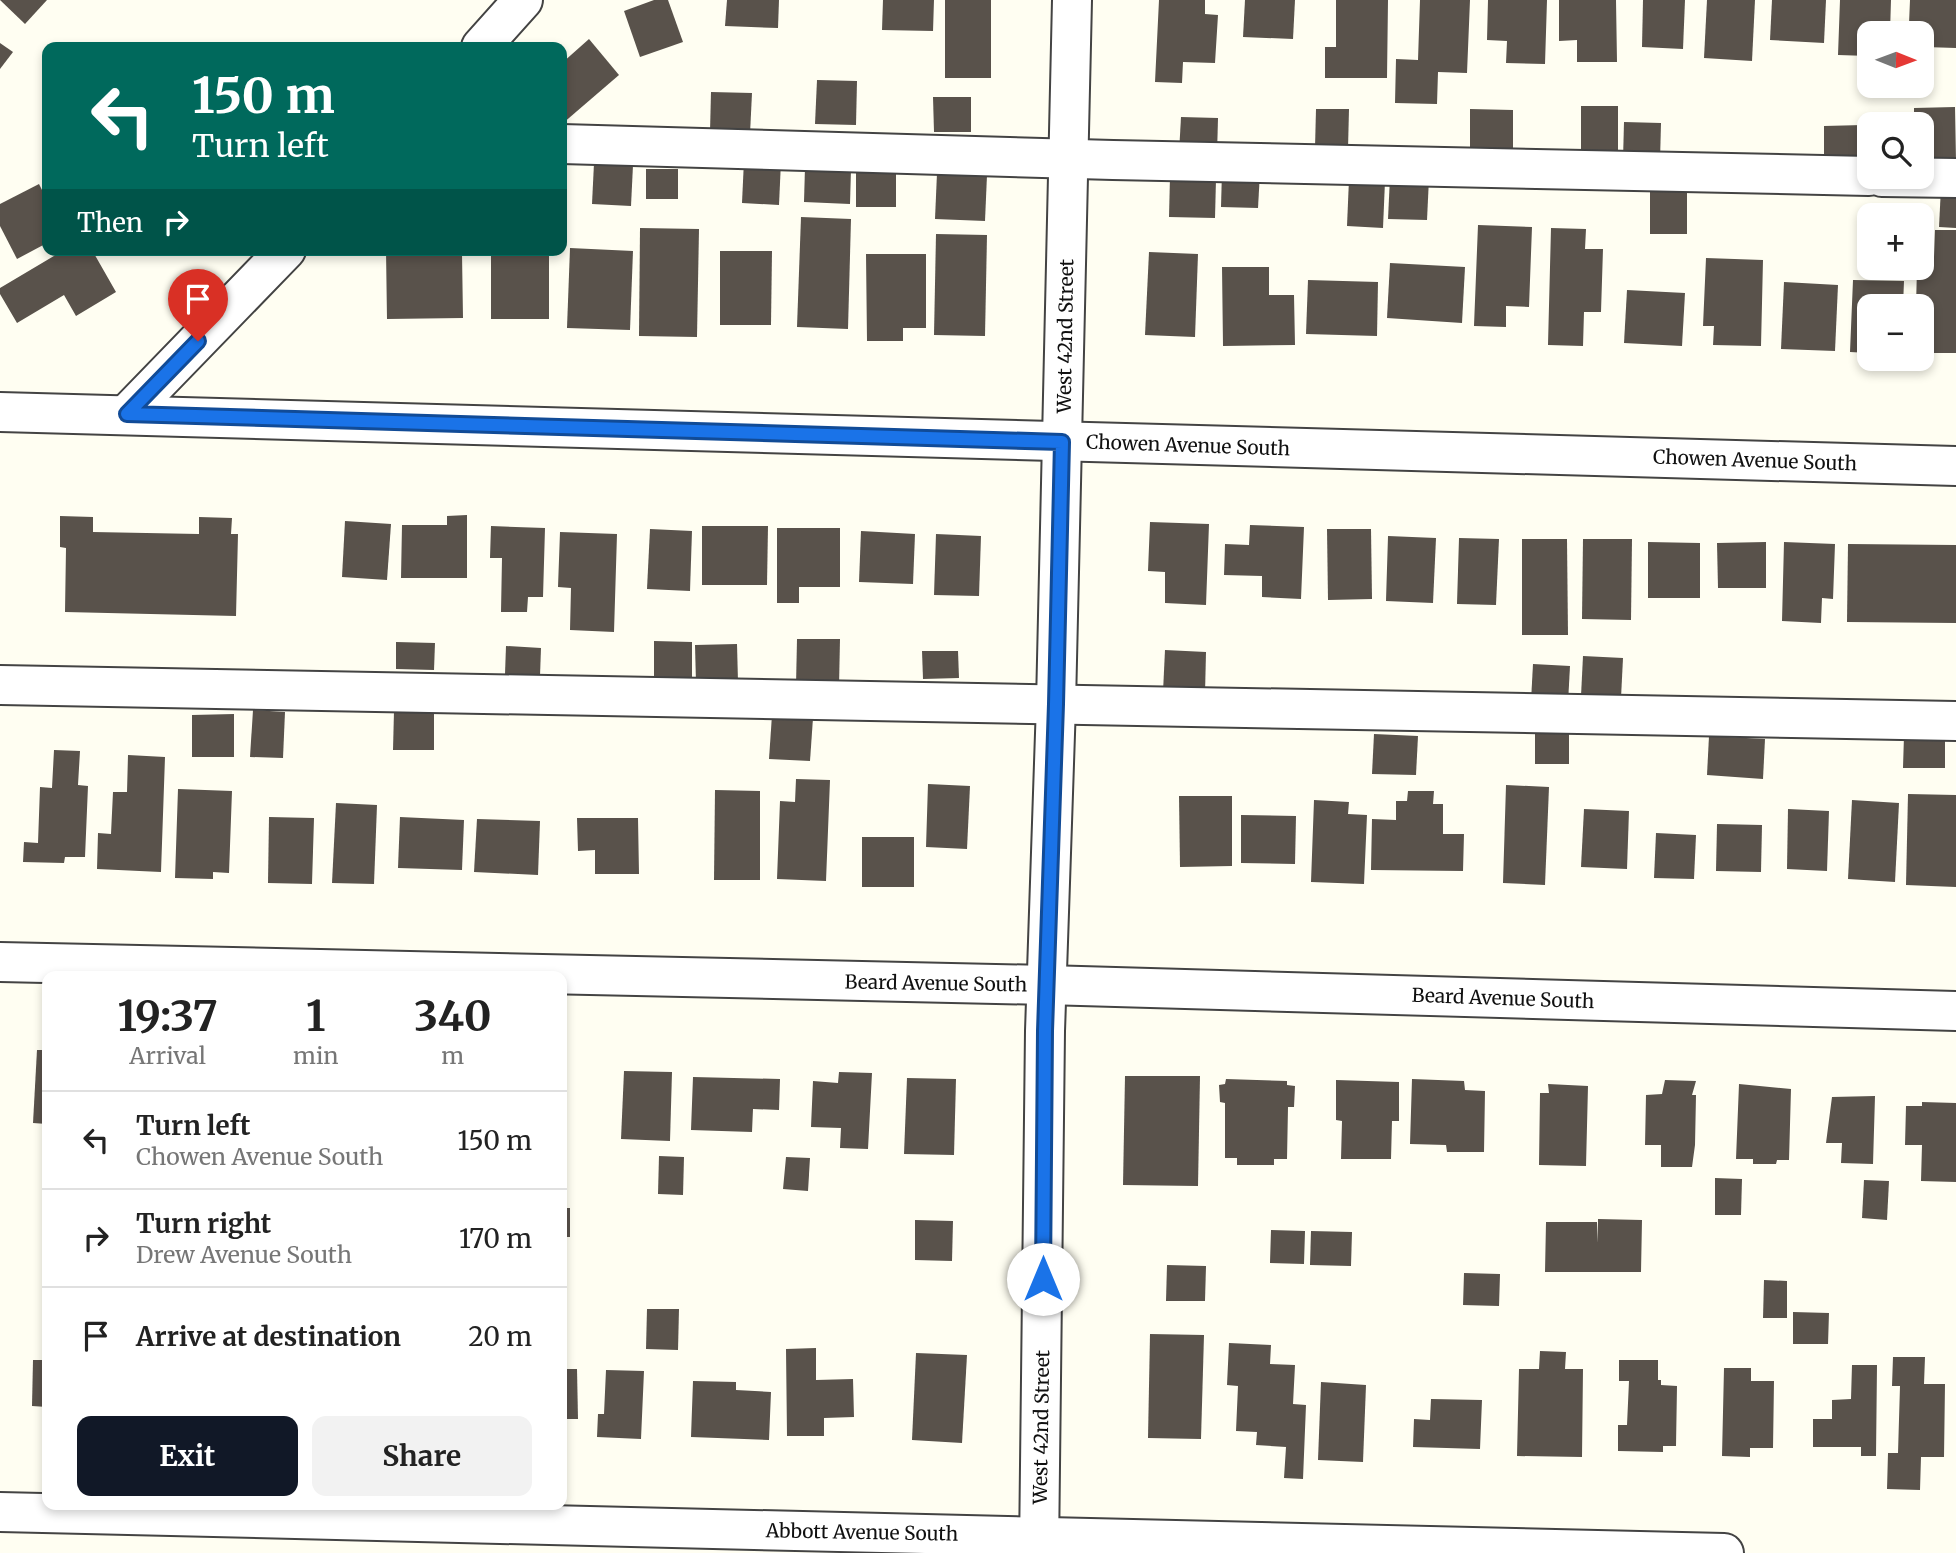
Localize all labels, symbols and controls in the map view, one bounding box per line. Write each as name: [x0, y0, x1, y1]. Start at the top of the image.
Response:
north arrow: [1857, 21, 1934, 98]
map controls: [1857, 21, 1934, 371]
text: 150 m: [192, 65, 335, 126]
icon: left: [77, 70, 168, 161]
button: search: [1857, 112, 1934, 189]
text: Turn left: [192, 126, 329, 166]
icon: right: [157, 203, 195, 241]
button: +: [1857, 203, 1934, 280]
text: Then: [77, 206, 143, 239]
street label: West 42nd Street: [1052, 258, 1078, 414]
pin: [168, 269, 228, 341]
icon: arrive: [179, 280, 217, 318]
button: −: [1857, 294, 1934, 371]
street label: Chowen Avenue South: [1086, 429, 1291, 461]
street label: Chowen Avenue South: [1653, 444, 1858, 476]
street label: Beard Avenue South: [845, 969, 1028, 997]
street label: Beard Avenue South: [1411, 983, 1595, 1013]
text: 19:37: [117, 990, 218, 1042]
text: 1: [306, 990, 326, 1042]
text: 340: [414, 990, 492, 1042]
text: Arrival: [129, 1041, 206, 1070]
text: min: [293, 1041, 339, 1070]
text: m: [441, 1041, 464, 1070]
text: Turn left: [136, 1109, 250, 1142]
icon: left: [77, 1121, 115, 1159]
text: 150 m: [458, 1124, 532, 1157]
text: Chowen Avenue South: [136, 1142, 383, 1171]
text: Turn right: [136, 1207, 271, 1240]
icon: right: [77, 1219, 115, 1257]
text: 170 m: [459, 1222, 532, 1255]
text: Drew Avenue South: [136, 1240, 352, 1269]
position arrow: [1006, 1242, 1080, 1316]
icon: arrive: [77, 1317, 115, 1355]
text: Arrive at destination: [136, 1320, 401, 1353]
text: 20 m: [468, 1320, 532, 1353]
street label: West 42nd Street: [1028, 1349, 1054, 1505]
button: Exit: [77, 1416, 298, 1496]
button: Share: [312, 1416, 532, 1496]
street label: Abbott Avenue South: [765, 1518, 959, 1546]

